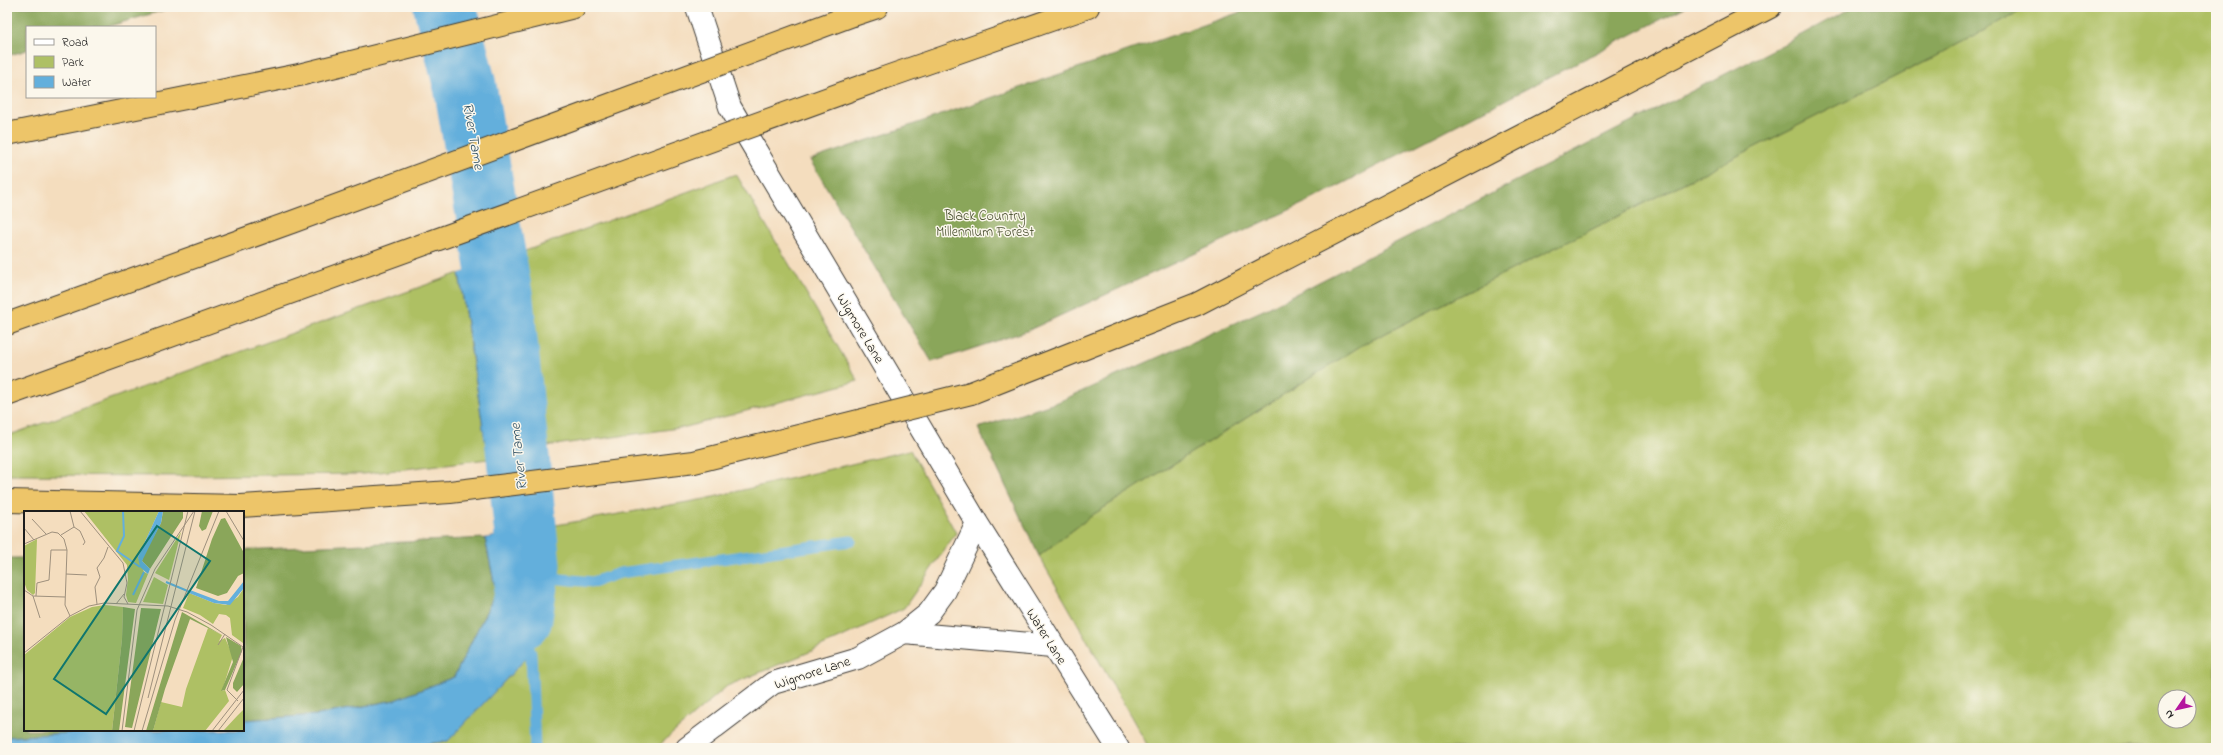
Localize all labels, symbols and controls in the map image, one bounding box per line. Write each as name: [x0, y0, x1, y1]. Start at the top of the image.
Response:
legend: [26, 26, 156, 98]
text: Road: [62, 34, 88, 52]
text: Park: [62, 54, 84, 72]
text: Water: [62, 74, 91, 92]
water label: River Tame: [456, 101, 490, 173]
park label: Black Country Millennium Forest: [936, 206, 1034, 243]
street label: Wigmore Lane: [830, 290, 889, 369]
water label: River Tame: [504, 421, 533, 492]
inset map: [24, 511, 244, 731]
street label: Water Lane: [1020, 604, 1072, 670]
street label: Wigmore Lane: [772, 651, 854, 696]
north arrow: [2157, 689, 2197, 729]
text: N: [2161, 706, 2178, 722]

